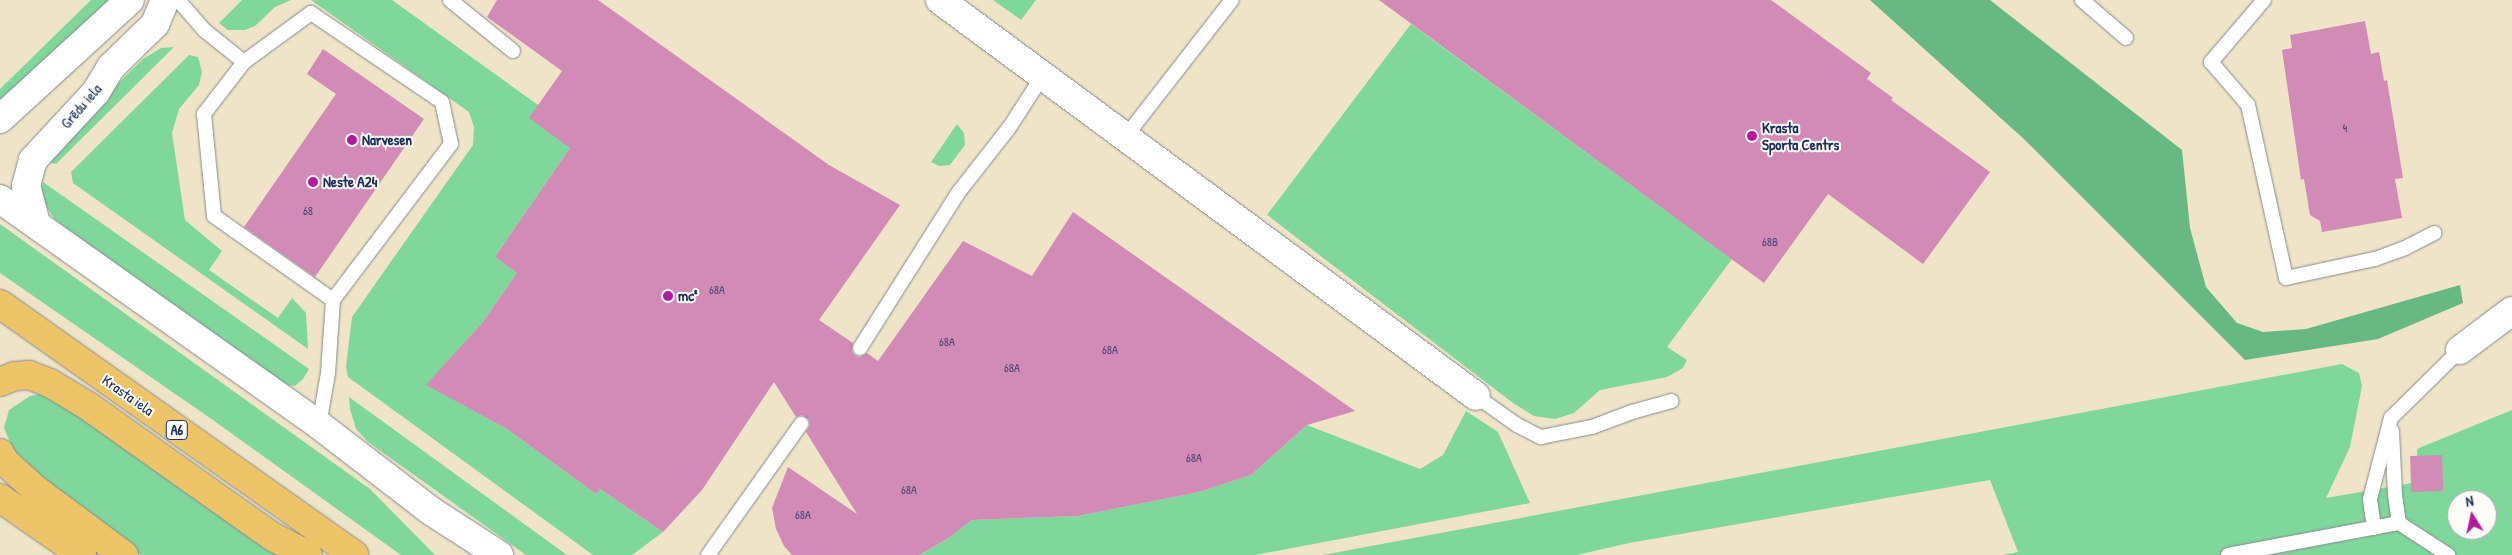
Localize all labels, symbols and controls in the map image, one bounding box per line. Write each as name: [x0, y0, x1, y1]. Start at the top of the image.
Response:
street label: Grēdu iela: [57, 80, 105, 132]
place label: Krasta Sporta Centrs: [1762, 118, 1839, 153]
house number: 4: [2343, 121, 2347, 135]
marker: Krasta Sporta Centrs: [1746, 130, 1758, 142]
place label: Narvesen: [362, 131, 412, 149]
marker: Narvesen: [346, 134, 358, 146]
place label: Neste A24: [323, 173, 377, 191]
marker: Neste A24: [307, 176, 319, 188]
house number: 68: [303, 204, 313, 218]
house number: 68B: [1762, 235, 1778, 249]
house number: 68A: [709, 283, 725, 297]
place label: mc²: [678, 287, 697, 305]
marker: mc²: [662, 290, 674, 302]
house number: 68A: [939, 335, 955, 349]
house number: 68A: [1102, 343, 1118, 357]
house number: 68A: [1004, 361, 1020, 375]
street label: Krasta iela: [99, 371, 157, 419]
road number: A6: [166, 418, 188, 442]
house number: 68A: [1186, 451, 1202, 465]
house number: 68A: [901, 483, 917, 497]
north arrow: [2447, 490, 2497, 540]
text: N: [2464, 491, 2475, 511]
house number: 68A: [795, 508, 811, 522]

